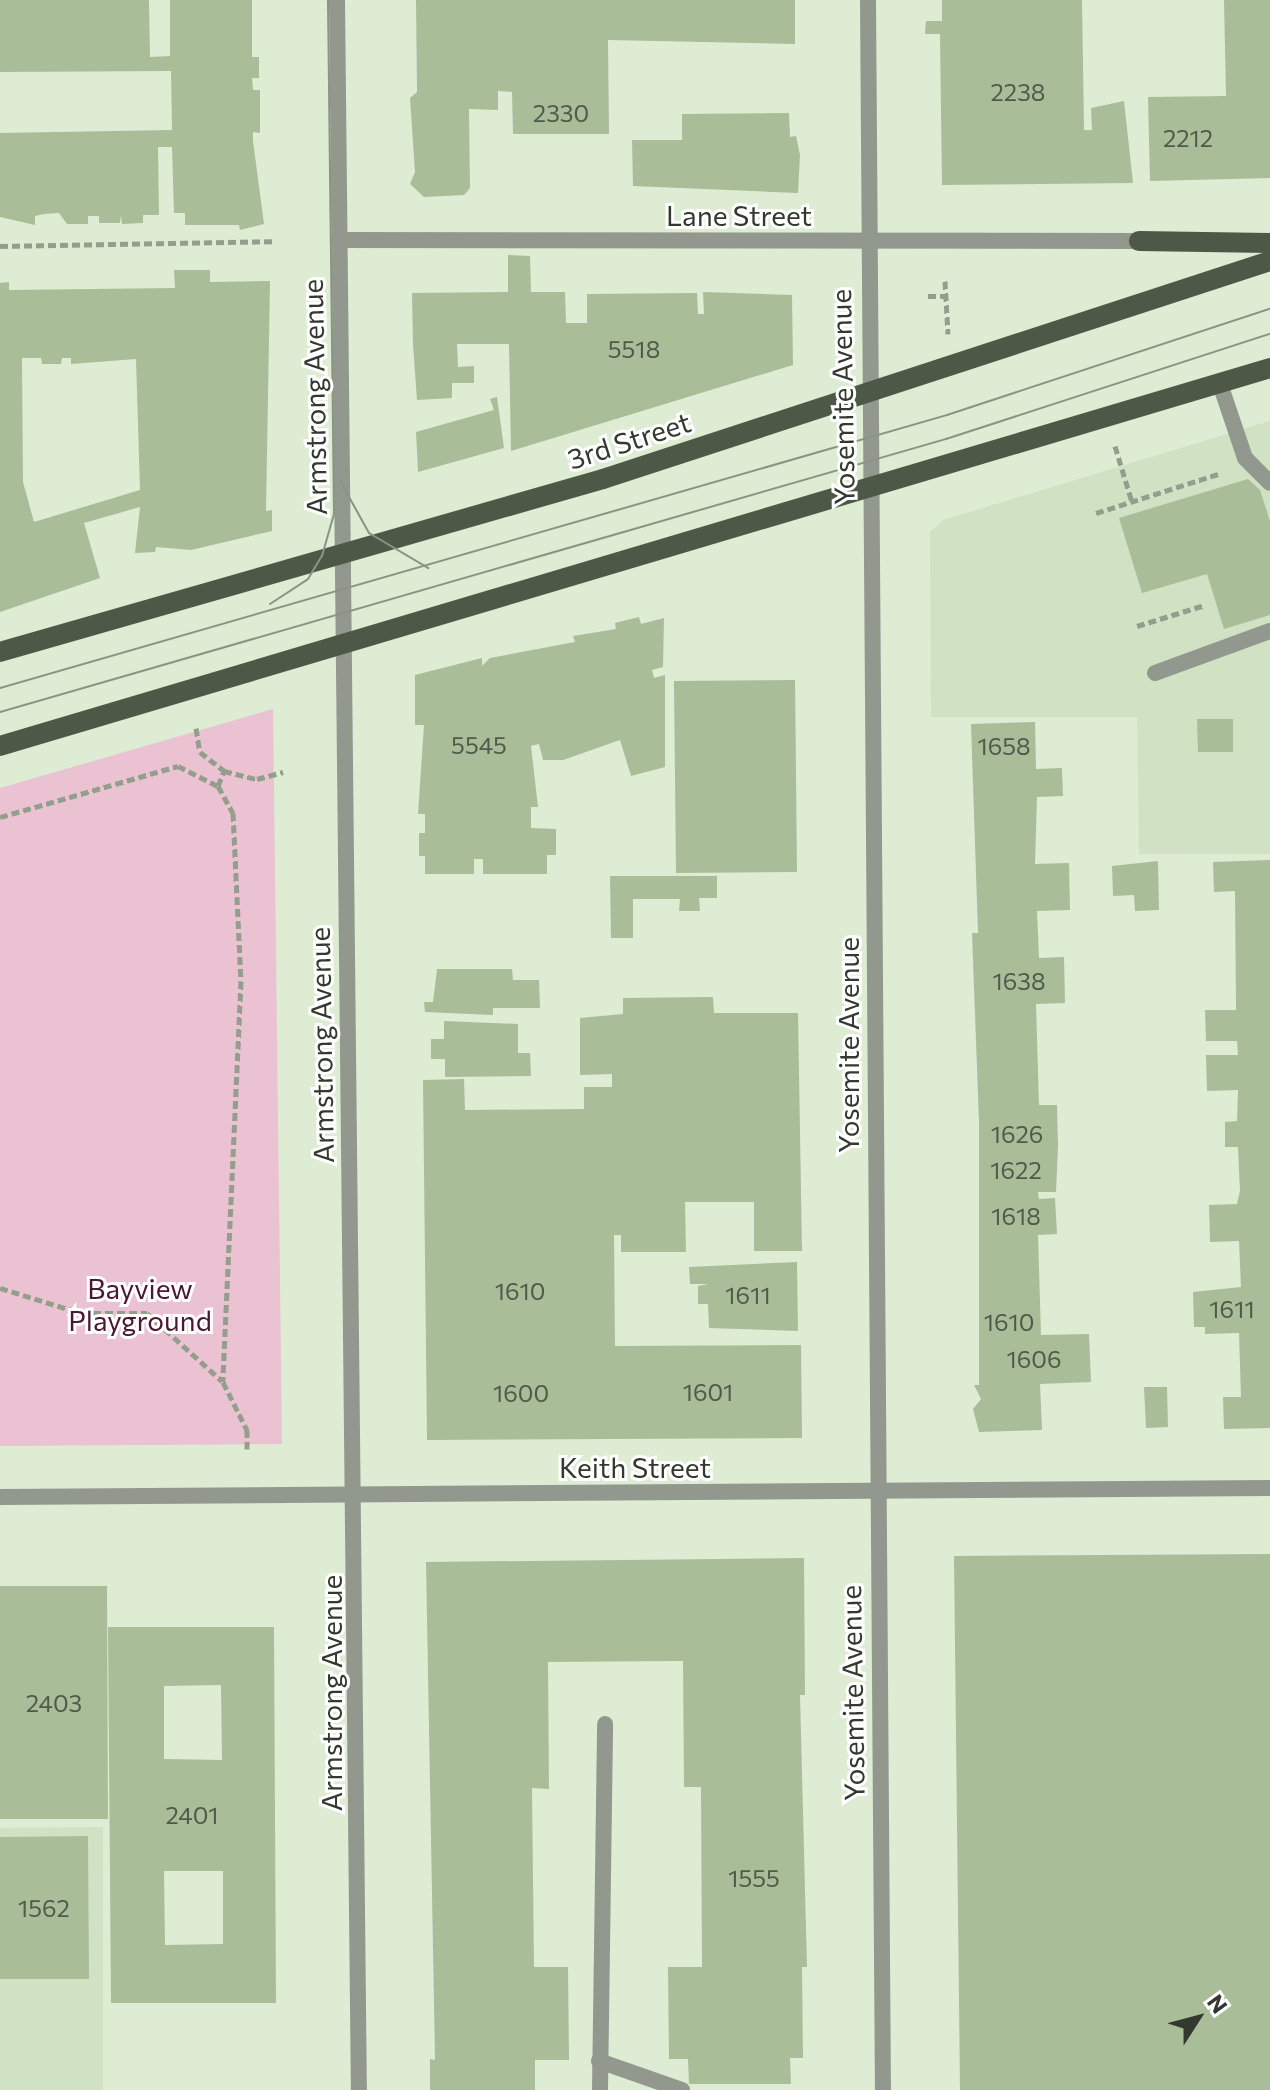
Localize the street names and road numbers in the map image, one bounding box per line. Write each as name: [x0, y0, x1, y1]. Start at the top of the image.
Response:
street label: Lane Street: [666, 198, 812, 232]
street label: Armstrong Avenue: [295, 279, 333, 515]
street label: Yosemite Avenue: [823, 289, 861, 505]
street label: 3rd Street: [563, 404, 695, 476]
street label: Armstrong Avenue: [302, 927, 340, 1163]
street label: Yosemite Avenue: [831, 937, 865, 1153]
street label: Keith Street: [559, 1450, 711, 1484]
street label: Armstrong Avenue: [314, 1575, 348, 1811]
street label: Yosemite Avenue: [833, 1585, 871, 1801]

